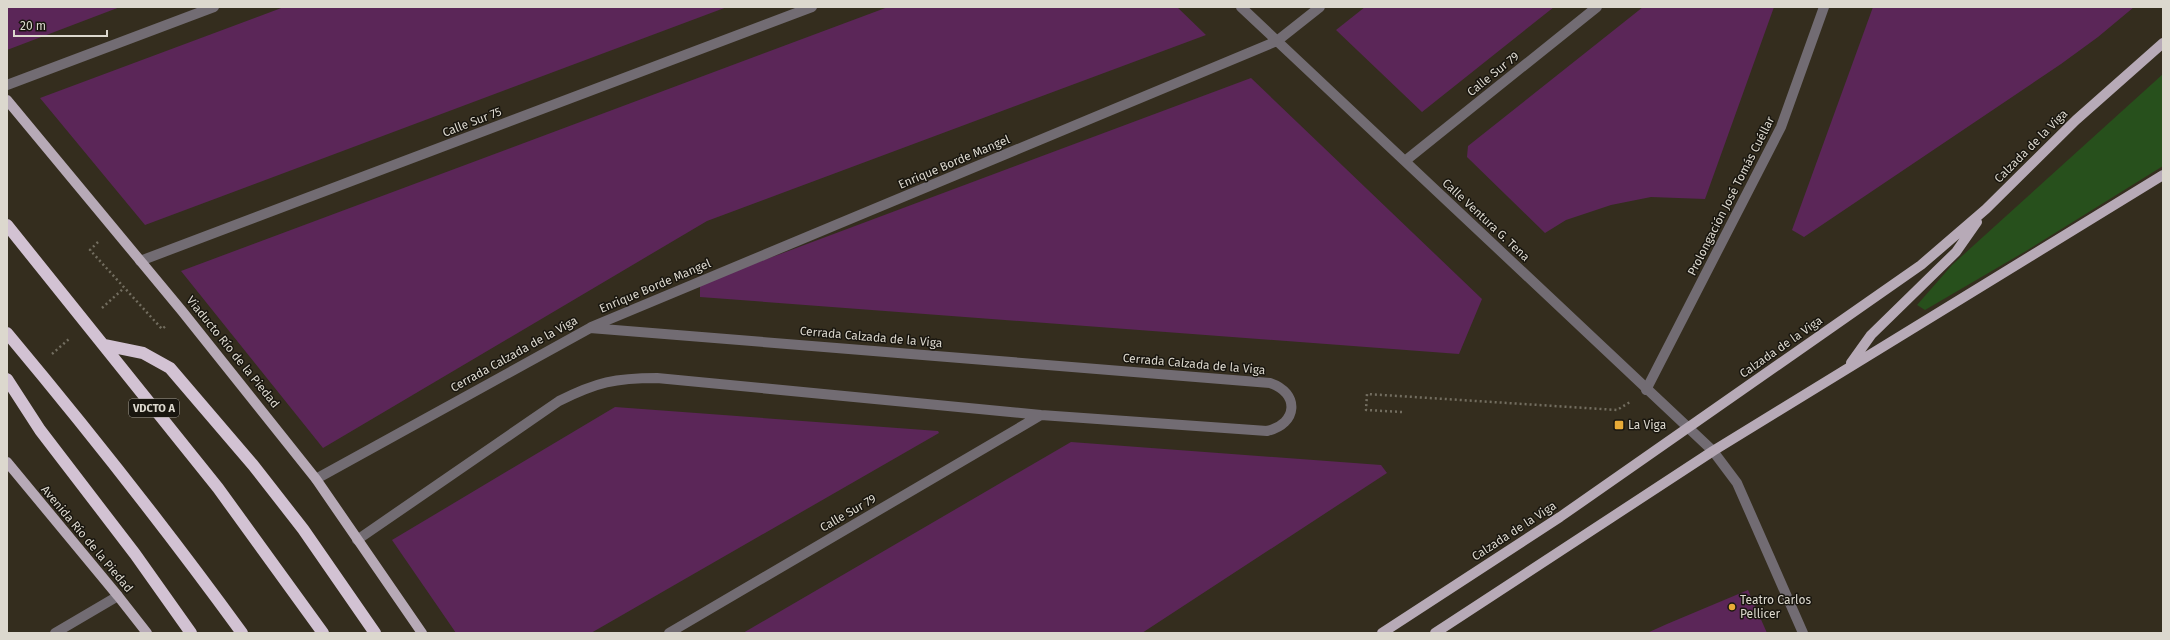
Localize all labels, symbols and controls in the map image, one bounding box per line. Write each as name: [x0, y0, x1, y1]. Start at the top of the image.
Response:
scale bar: [14, 12, 107, 38]
text: 20 m: [20, 19, 46, 33]
street label: Calle Sur 79: [1464, 49, 1522, 99]
street label: Calle Sur 75: [440, 104, 504, 140]
street label: Calzada de la Viga: [1991, 106, 2071, 186]
street label: Prolongación José Tomás Cuéllar: [1685, 114, 1777, 278]
street label: Enrique Borde Mangel: [896, 132, 1012, 192]
street label: Calle Ventura G. Tena: [1439, 176, 1533, 264]
street label: Enrique Borde Mangel: [597, 256, 713, 316]
street label: Viaducto Río de la Piedad: [184, 293, 282, 411]
street label: Cerrada Calzada de la Viga: [448, 313, 580, 395]
street label: Calzada de la Viga: [1737, 313, 1825, 381]
street label: Cerrada Calzada de la Viga: [799, 324, 943, 350]
street label: Cerrada Calzada de la Viga: [1122, 351, 1266, 377]
road number: VDCTO A: [129, 399, 179, 417]
place label: La Viga: [1628, 418, 1666, 432]
marker: La Viga: [1613, 419, 1625, 431]
street label: Avenida Río de la Piedad: [38, 483, 136, 595]
street label: Calle Sur 79: [817, 491, 879, 535]
street label: Calzada de la Viga: [1469, 499, 1559, 563]
place label: Teatro Carlos Pellicer: [1740, 593, 1812, 621]
marker: Teatro Carlos Pellicer: [1727, 602, 1737, 612]

